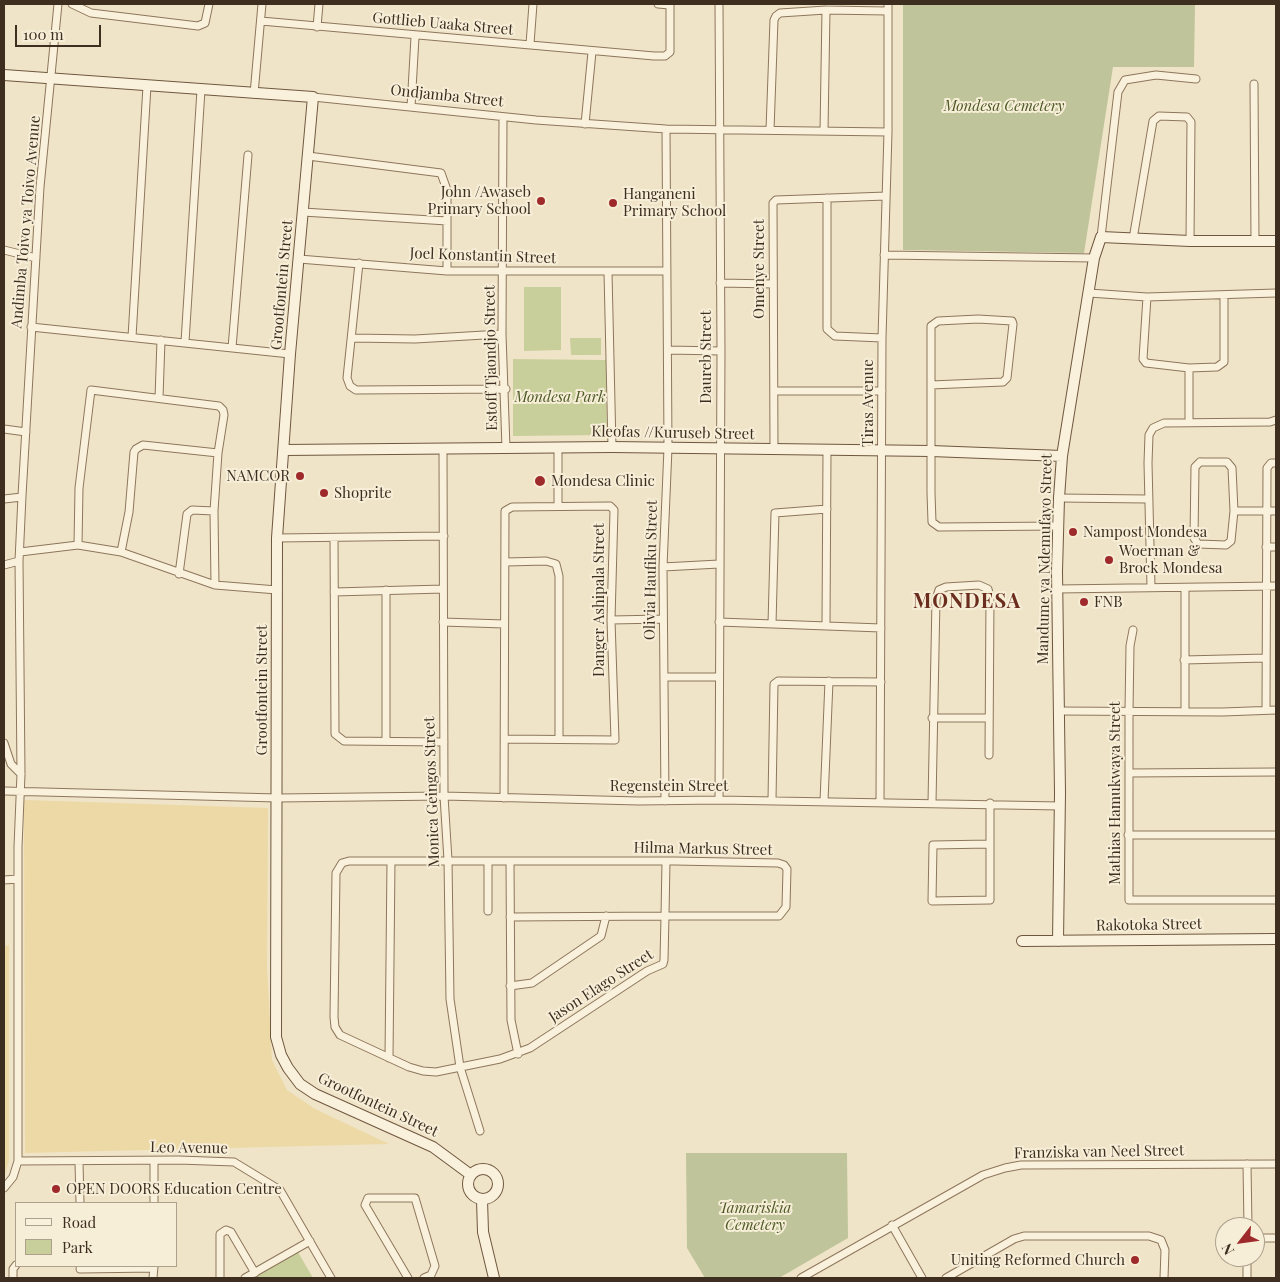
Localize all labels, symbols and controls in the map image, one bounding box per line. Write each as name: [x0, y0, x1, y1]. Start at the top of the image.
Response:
street label: Gottlieb Uaaka Street: [372, 9, 514, 39]
scale bar: [18, 15, 104, 47]
text: 100 m: [23, 24, 64, 44]
street label: Ondjamba Street: [390, 81, 504, 111]
park label: Mondesa Cemetery: [944, 97, 1064, 115]
street label: Andimba Toivo ya Toivo Avenue: [8, 115, 44, 329]
place label: John /Awaseb Primary School: [428, 183, 531, 218]
place label: Hanganeni Primary School: [623, 185, 726, 220]
marker: John /Awaseb Primary School: [535, 195, 547, 207]
marker: Hanganeni Primary School: [607, 197, 619, 209]
street label: Grootfontein Street: [267, 219, 297, 351]
street label: Omenye Street: [750, 219, 768, 319]
street label: Joel Konstantin Street: [409, 244, 557, 268]
street label: Estoff Tjaondjo Street: [481, 285, 501, 431]
street label: Daureb Street: [697, 310, 715, 404]
street label: Tiras Avenue: [859, 359, 877, 447]
park label: Mondesa Park: [514, 388, 606, 406]
street label: Kleofas //Kuruseb Street: [591, 423, 755, 443]
street label: Mandume ya Ndemufayo Street: [1034, 453, 1056, 665]
place label: NAMCOR: [226, 467, 290, 485]
marker: NAMCOR: [294, 470, 306, 482]
place label: Mondesa Clinic: [551, 472, 655, 490]
marker: Mondesa Clinic: [533, 474, 547, 488]
place label: Shoprite: [334, 484, 392, 502]
marker: Shoprite: [318, 487, 330, 499]
street label: Olivia Haufiku Street: [641, 500, 661, 640]
street label: Danger Ashipala Street: [590, 523, 608, 677]
place label: Nampost Mondesa: [1083, 523, 1207, 541]
marker: Nampost Mondesa: [1067, 526, 1079, 538]
place label: Woerman & Brock Mondesa: [1119, 542, 1223, 577]
marker: Woerman & Brock Mondesa: [1103, 554, 1115, 566]
district label: MONDESA: [912, 590, 1022, 614]
place label: FNB: [1094, 593, 1122, 611]
marker: FNB: [1078, 596, 1090, 608]
street label: Grootfontein Street: [253, 625, 271, 755]
street label: Mathias Hamukwaya Street: [1106, 701, 1124, 885]
street label: Monica Geingos Street: [420, 716, 444, 868]
street label: Regenstein Street: [610, 777, 728, 795]
street label: Hilma Markus Street: [633, 839, 773, 859]
street label: Rakotoka Street: [1096, 915, 1202, 935]
street label: Jason Elago Street: [546, 946, 656, 1026]
street label: Grootfontein Street: [315, 1069, 441, 1141]
street label: Leo Avenue: [150, 1138, 228, 1158]
street label: Franziska van Neel Street: [1014, 1142, 1184, 1162]
place label: OPEN DOORS Education Centre: [66, 1180, 282, 1198]
marker: OPEN DOORS Education Centre: [50, 1183, 62, 1195]
park label: Tamariskia Cemetery: [719, 1199, 791, 1234]
legend: [15, 1202, 178, 1267]
text: Road: [62, 1212, 96, 1232]
north arrow: [1215, 1217, 1265, 1267]
text: Park: [62, 1237, 93, 1257]
text: N: [1217, 1240, 1238, 1258]
place label: Uniting Reformed Church: [951, 1251, 1125, 1269]
marker: Uniting Reformed Church: [1129, 1254, 1141, 1266]

